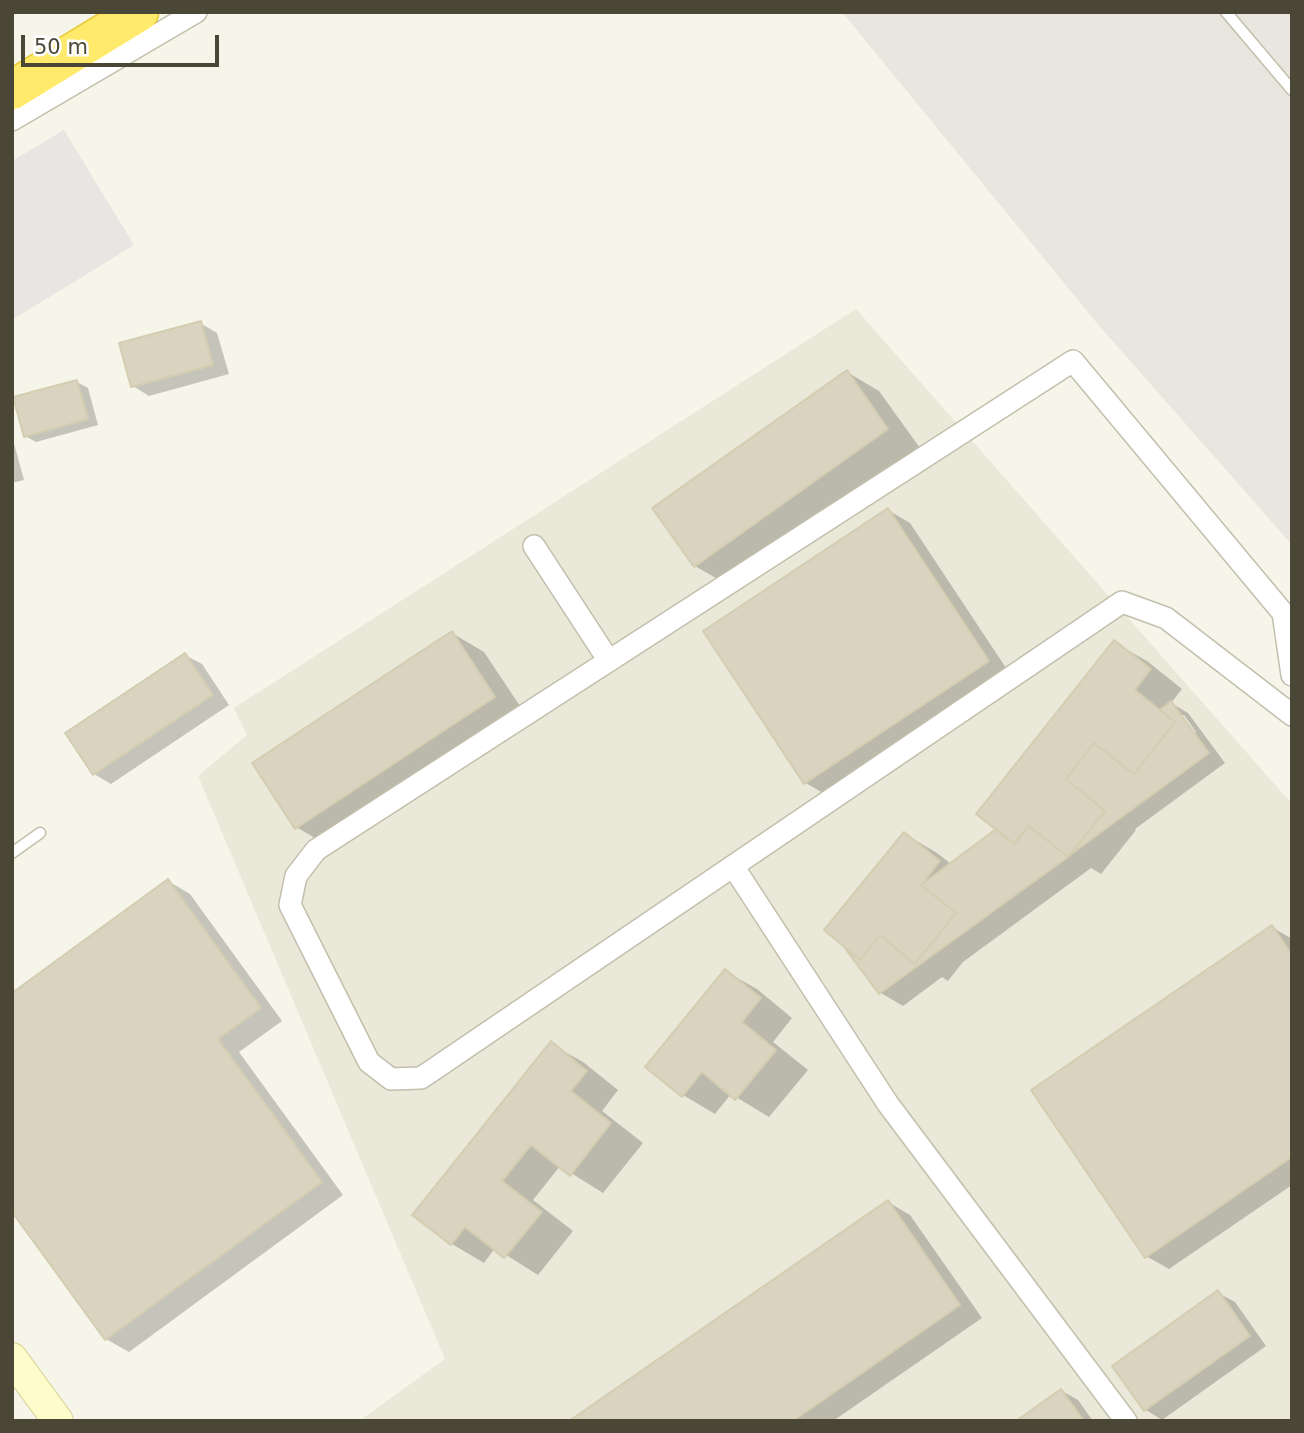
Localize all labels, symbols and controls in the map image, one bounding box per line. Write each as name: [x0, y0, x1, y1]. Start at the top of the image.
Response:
scale bar: [24, 21, 222, 65]
text: 50 m: [34, 35, 88, 59]

